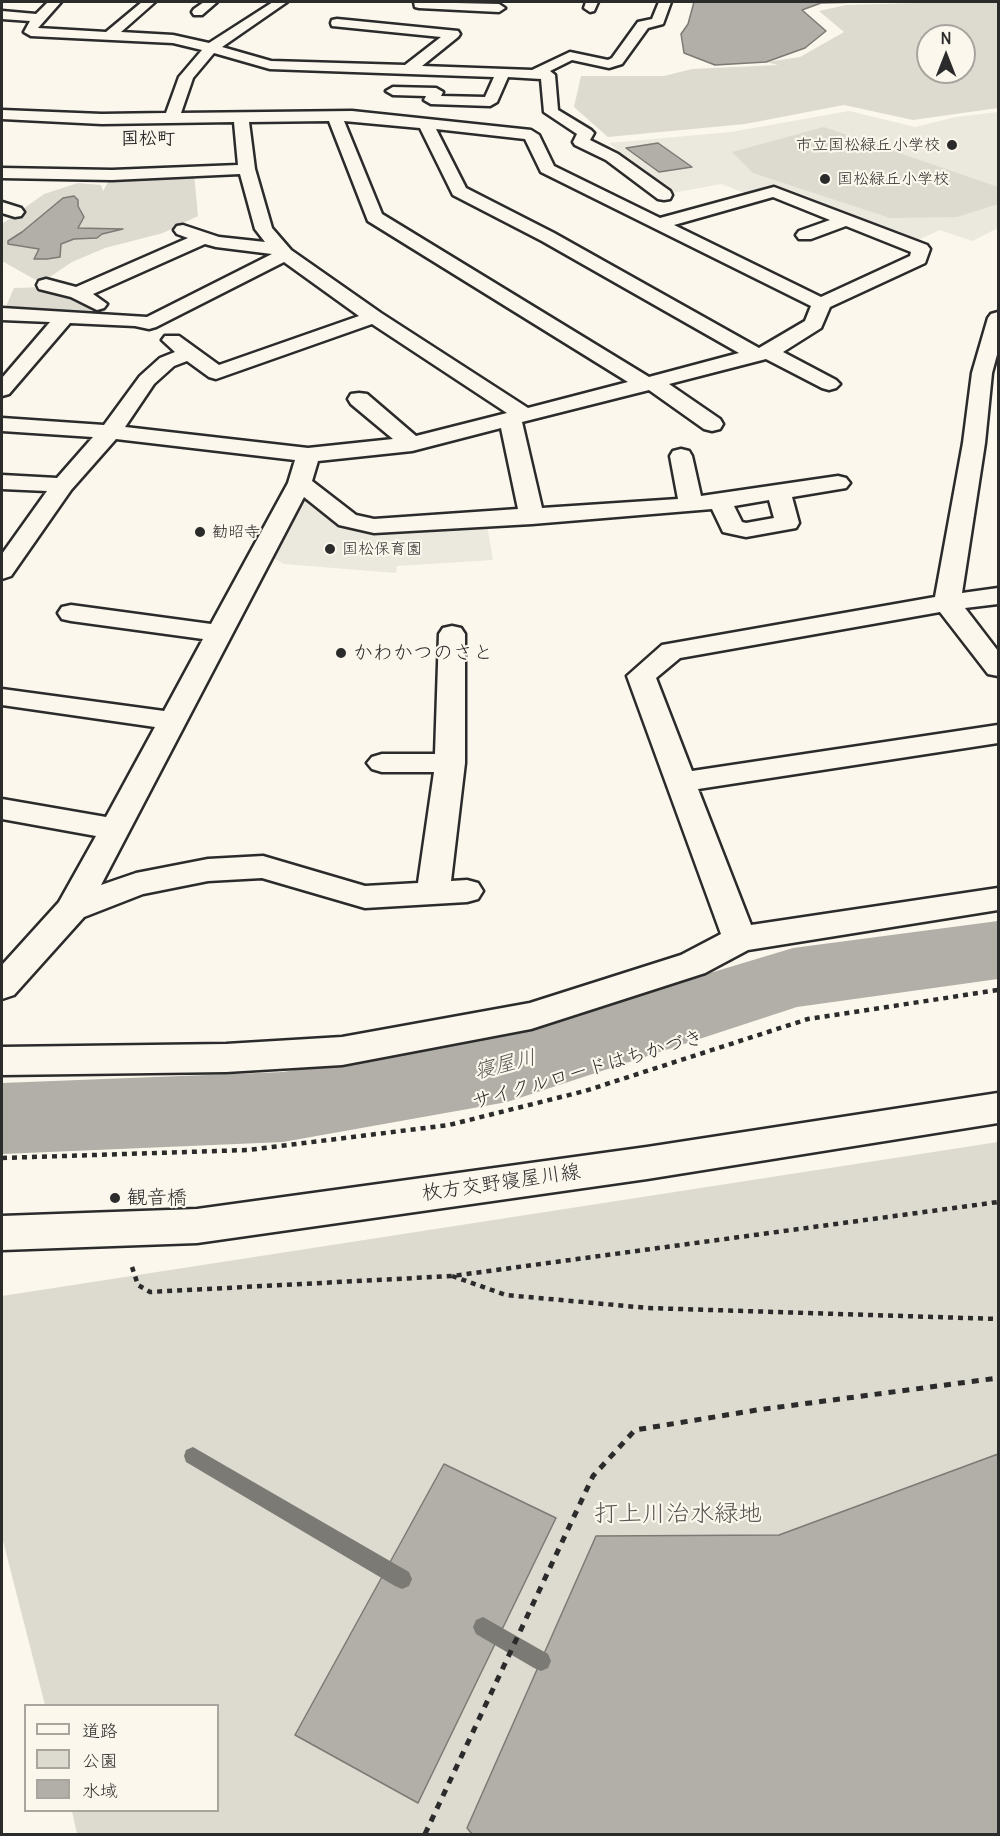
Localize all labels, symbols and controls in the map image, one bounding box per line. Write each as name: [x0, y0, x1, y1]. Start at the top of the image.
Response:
north arrow: [916, 24, 976, 84]
text: N: [940, 28, 952, 48]
district label: 国松町: [121, 128, 175, 150]
place label: 市立国松緑丘小学校: [796, 135, 940, 155]
marker: 市立国松緑丘小学校: [945, 138, 959, 152]
place label: 国松緑丘小学校: [837, 169, 949, 189]
marker: 国松緑丘小学校: [818, 172, 832, 186]
place label: 勧昭寺: [212, 522, 260, 542]
marker: 勧昭寺: [193, 525, 207, 539]
place label: 国松保育園: [342, 539, 422, 559]
marker: 国松保育園: [323, 542, 337, 556]
place label: かわかつのさと: [353, 641, 493, 665]
marker: かわかつのさと: [334, 646, 348, 660]
street label: サイクルロードはちかづき: [469, 1025, 707, 1115]
water label: 寝屋川: [471, 1045, 539, 1085]
street label: 枚方交野寝屋川線: [420, 1160, 582, 1206]
place label: 観音橋: [127, 1186, 187, 1210]
marker: 観音橋: [108, 1191, 122, 1205]
park label: 打上川治水緑地: [594, 1500, 762, 1528]
legend: [24, 1704, 219, 1812]
text: 道路: [82, 1719, 118, 1742]
text: 公園: [82, 1749, 118, 1772]
text: 水域: [82, 1779, 118, 1802]

